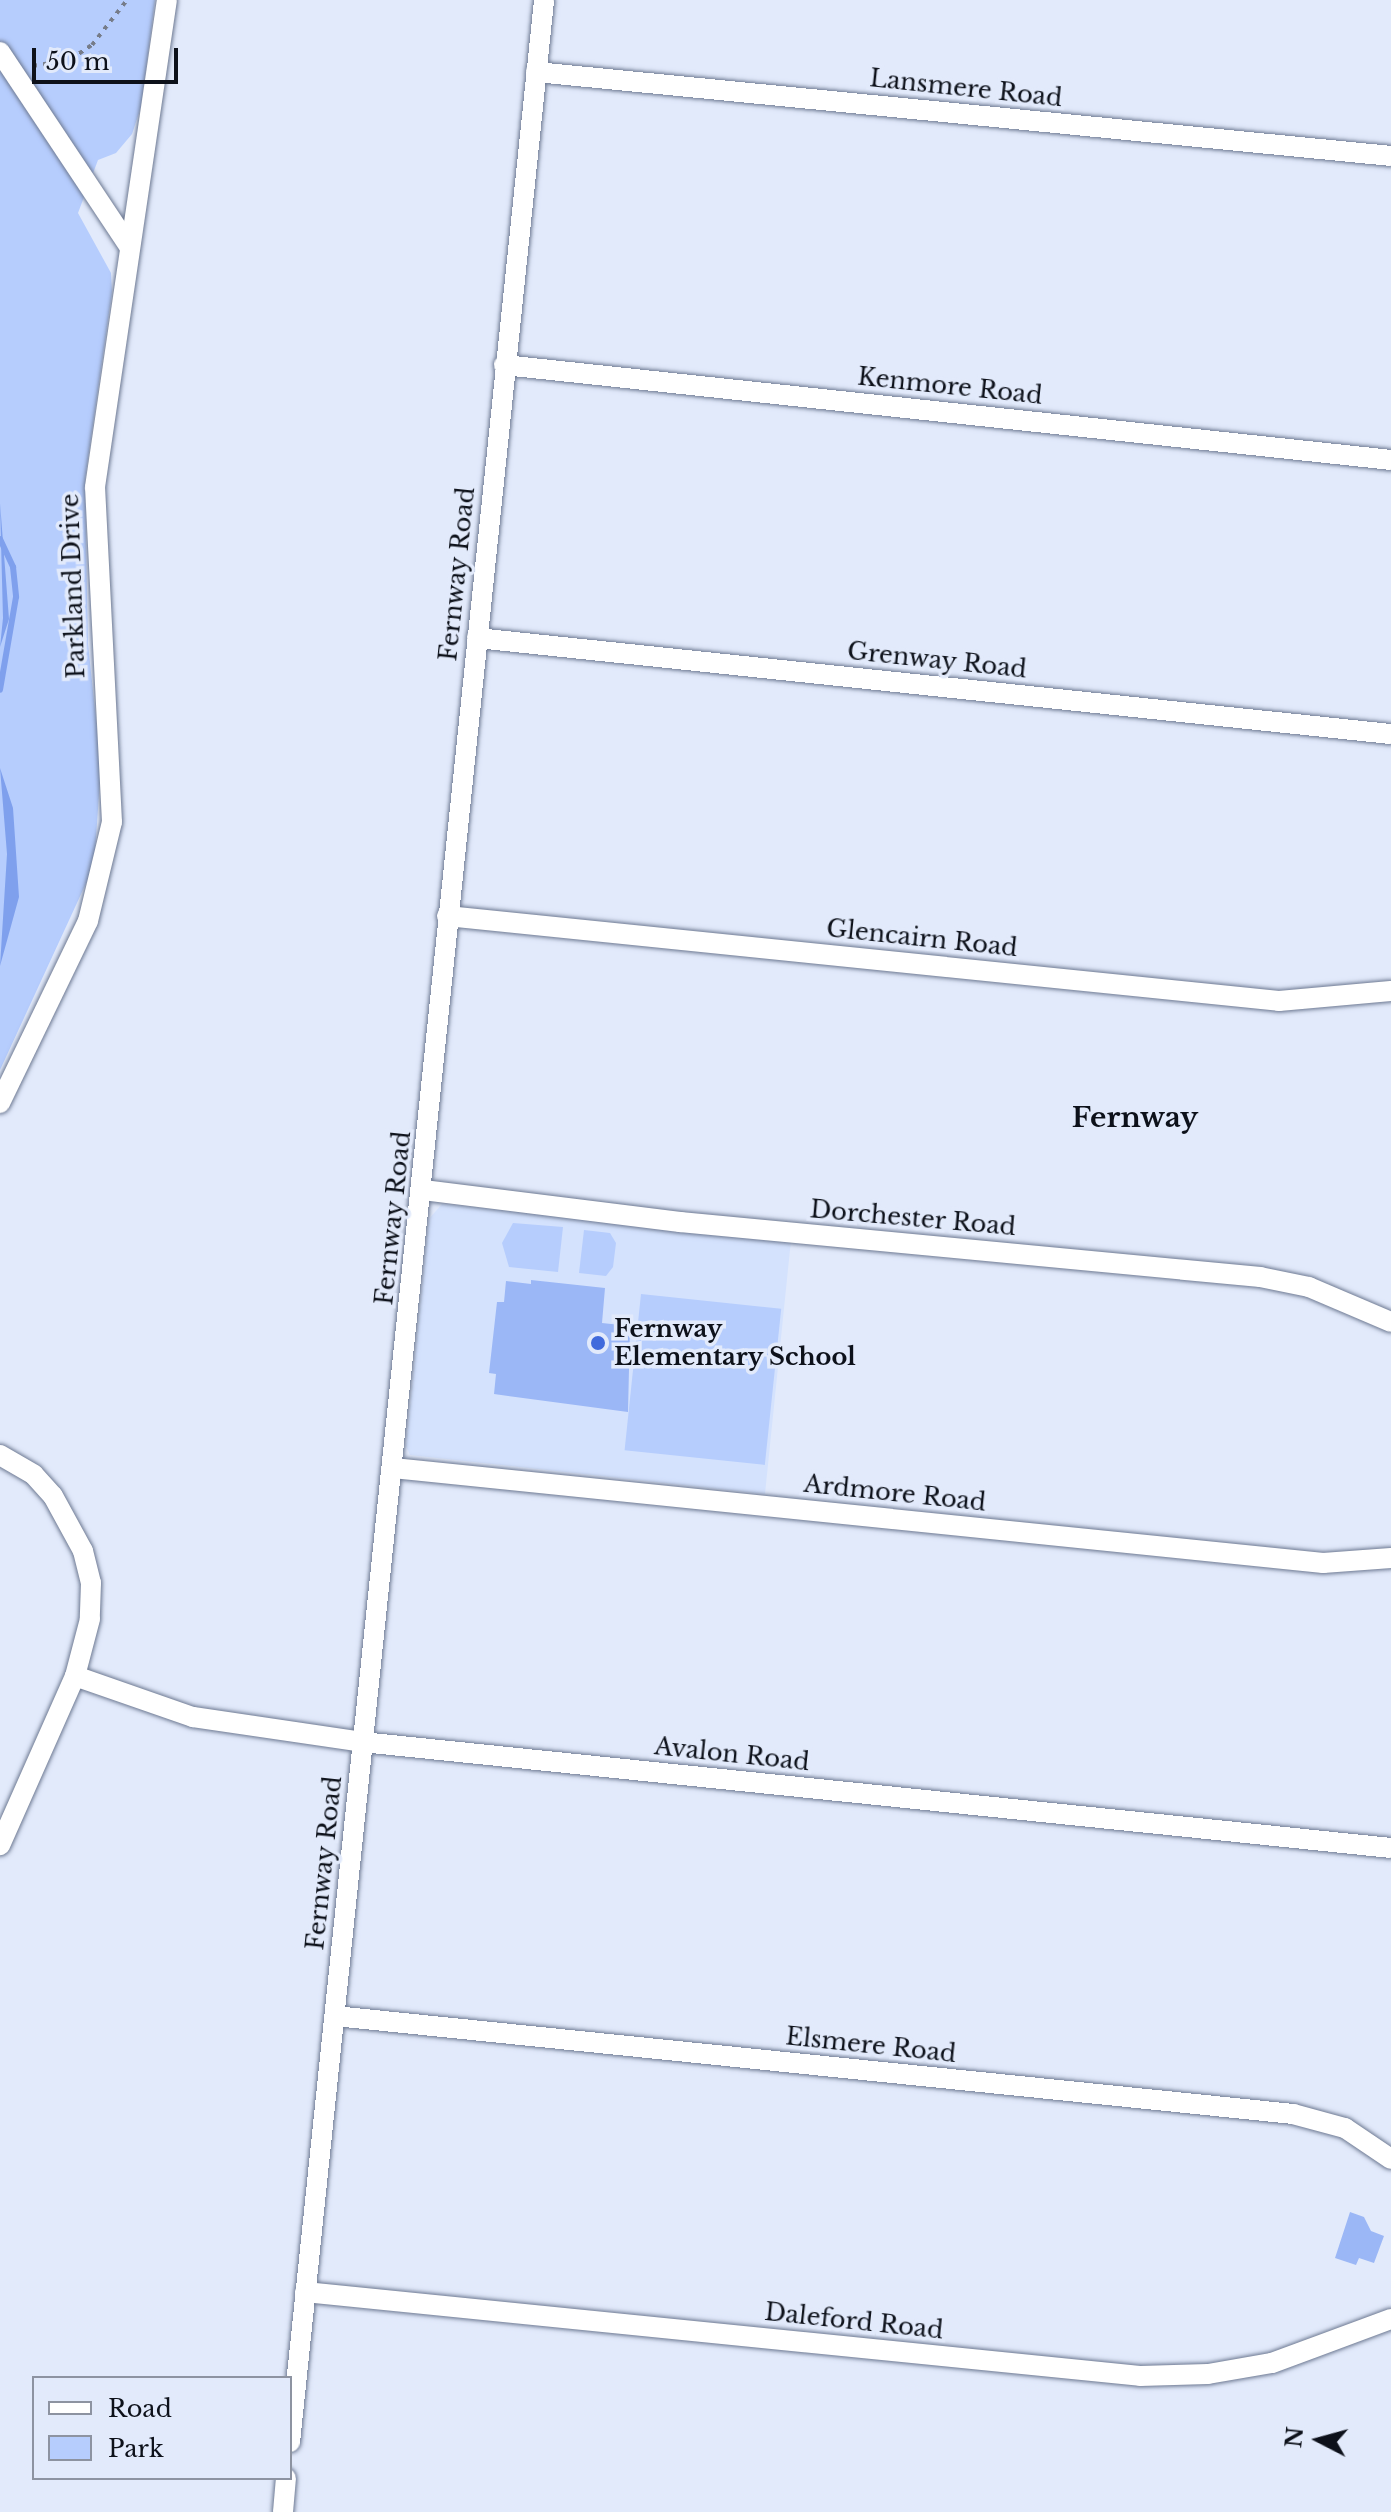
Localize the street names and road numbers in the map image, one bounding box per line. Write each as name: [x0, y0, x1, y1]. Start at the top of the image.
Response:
street label: Lansmere Road: [868, 64, 1064, 112]
street label: Kenmore Road: [856, 362, 1044, 410]
street label: Fernway Road: [434, 485, 480, 663]
street label: Parkland Drive: [55, 493, 91, 679]
street label: Grenway Road: [846, 636, 1028, 684]
street label: Glencairn Road: [825, 914, 1019, 962]
street label: Fernway Road: [370, 1129, 416, 1307]
street label: Dorchester Road: [809, 1195, 1017, 1241]
street label: Ardmore Road: [802, 1469, 988, 1517]
street label: Avalon Road: [653, 1732, 811, 1776]
street label: Fernway Road: [301, 1774, 347, 1952]
street label: Elsmere Road: [784, 2022, 958, 2068]
street label: Daleford Road: [763, 2297, 945, 2345]

